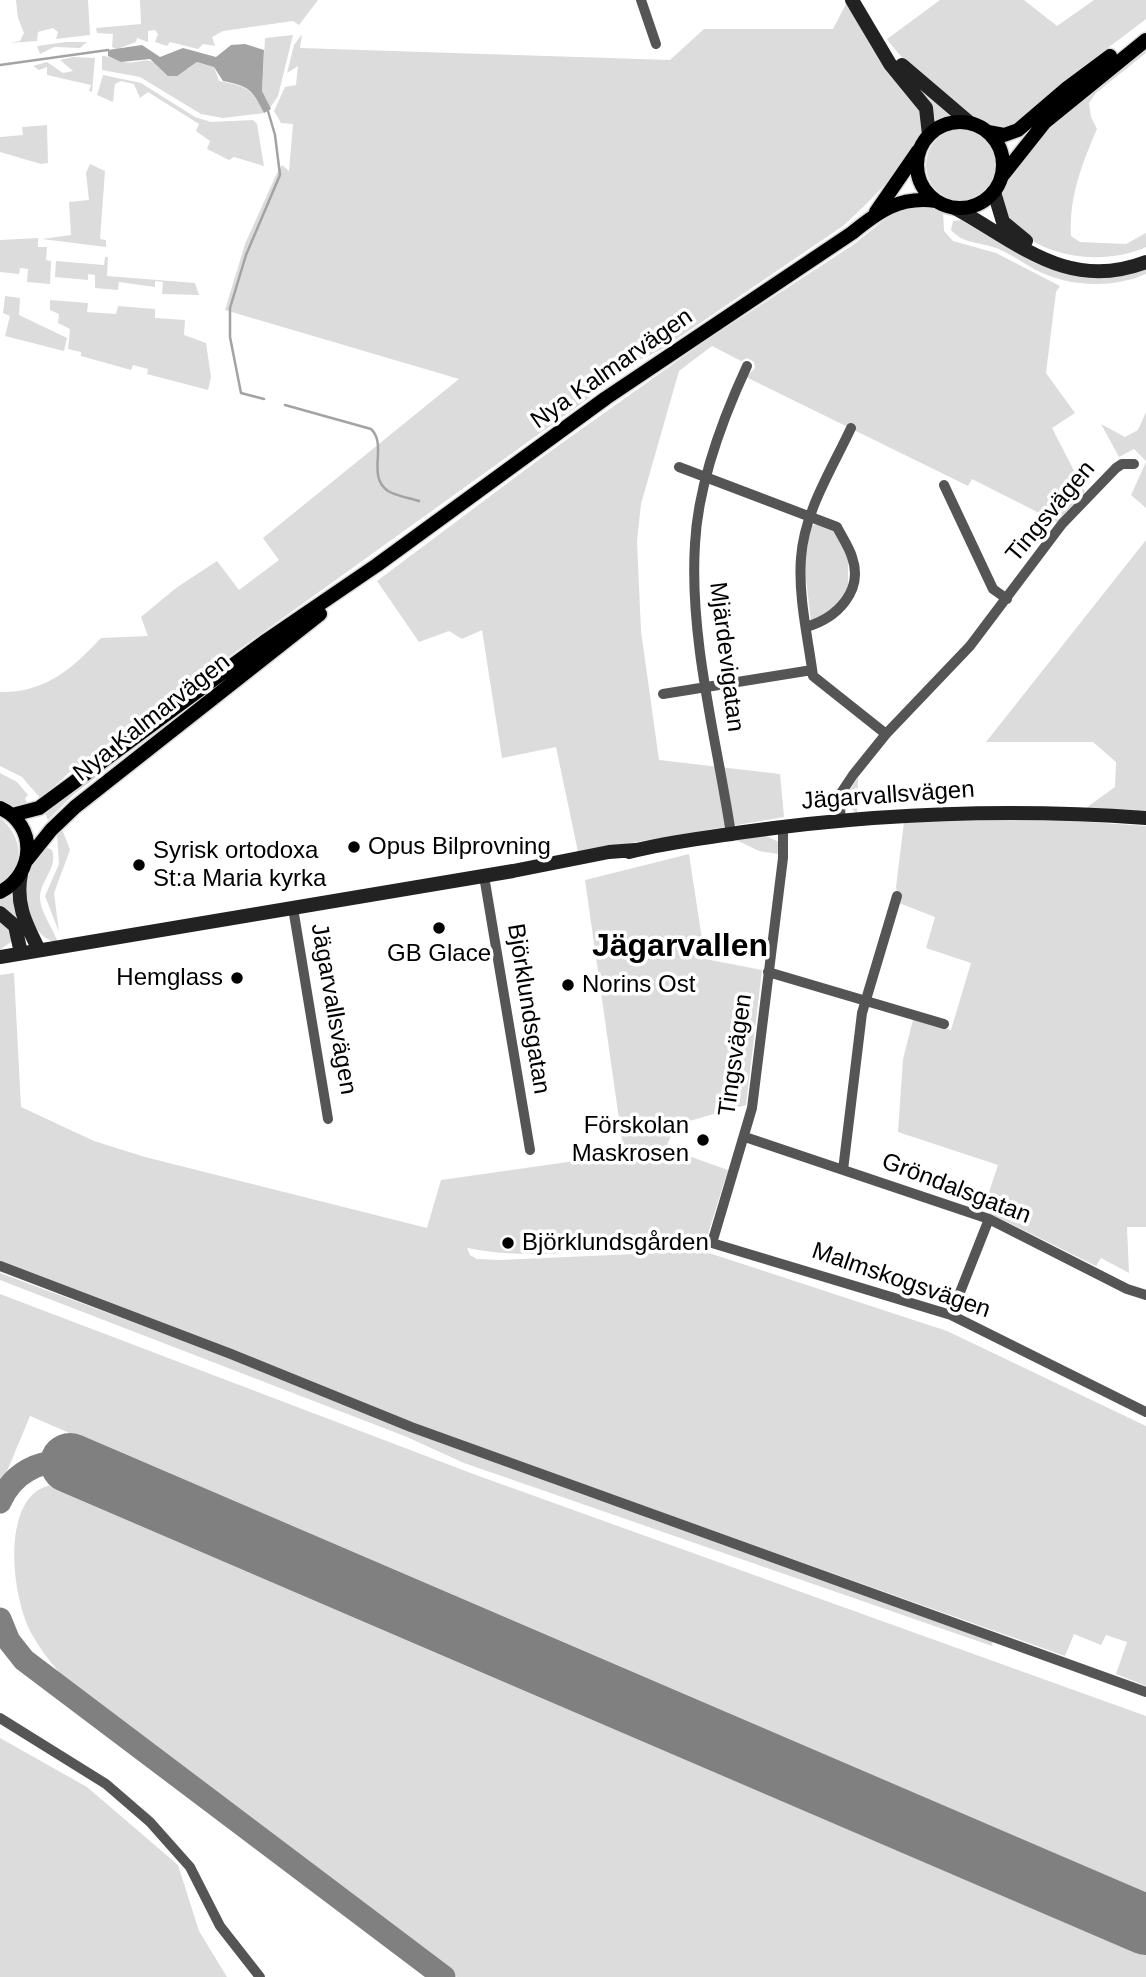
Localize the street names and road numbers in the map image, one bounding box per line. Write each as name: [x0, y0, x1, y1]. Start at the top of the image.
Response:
street label: Nya Kalmarvägen: [526, 302, 698, 436]
street label: Tingsvägen: [1000, 456, 1102, 568]
street label: Mjärdevigatan: [703, 580, 749, 734]
street label: Nya Kalmarvägen: [68, 648, 236, 788]
street label: Jägarvallsvägen: [800, 776, 976, 816]
street label: Jägarvallsvägen: [304, 921, 362, 1097]
street label: Björklundsgatan: [500, 922, 556, 1096]
street label: Tingsvägen: [713, 992, 759, 1118]
street label: Gröndalsgatan: [877, 1147, 1035, 1231]
street label: Malmskogsvägen: [808, 1237, 994, 1325]

